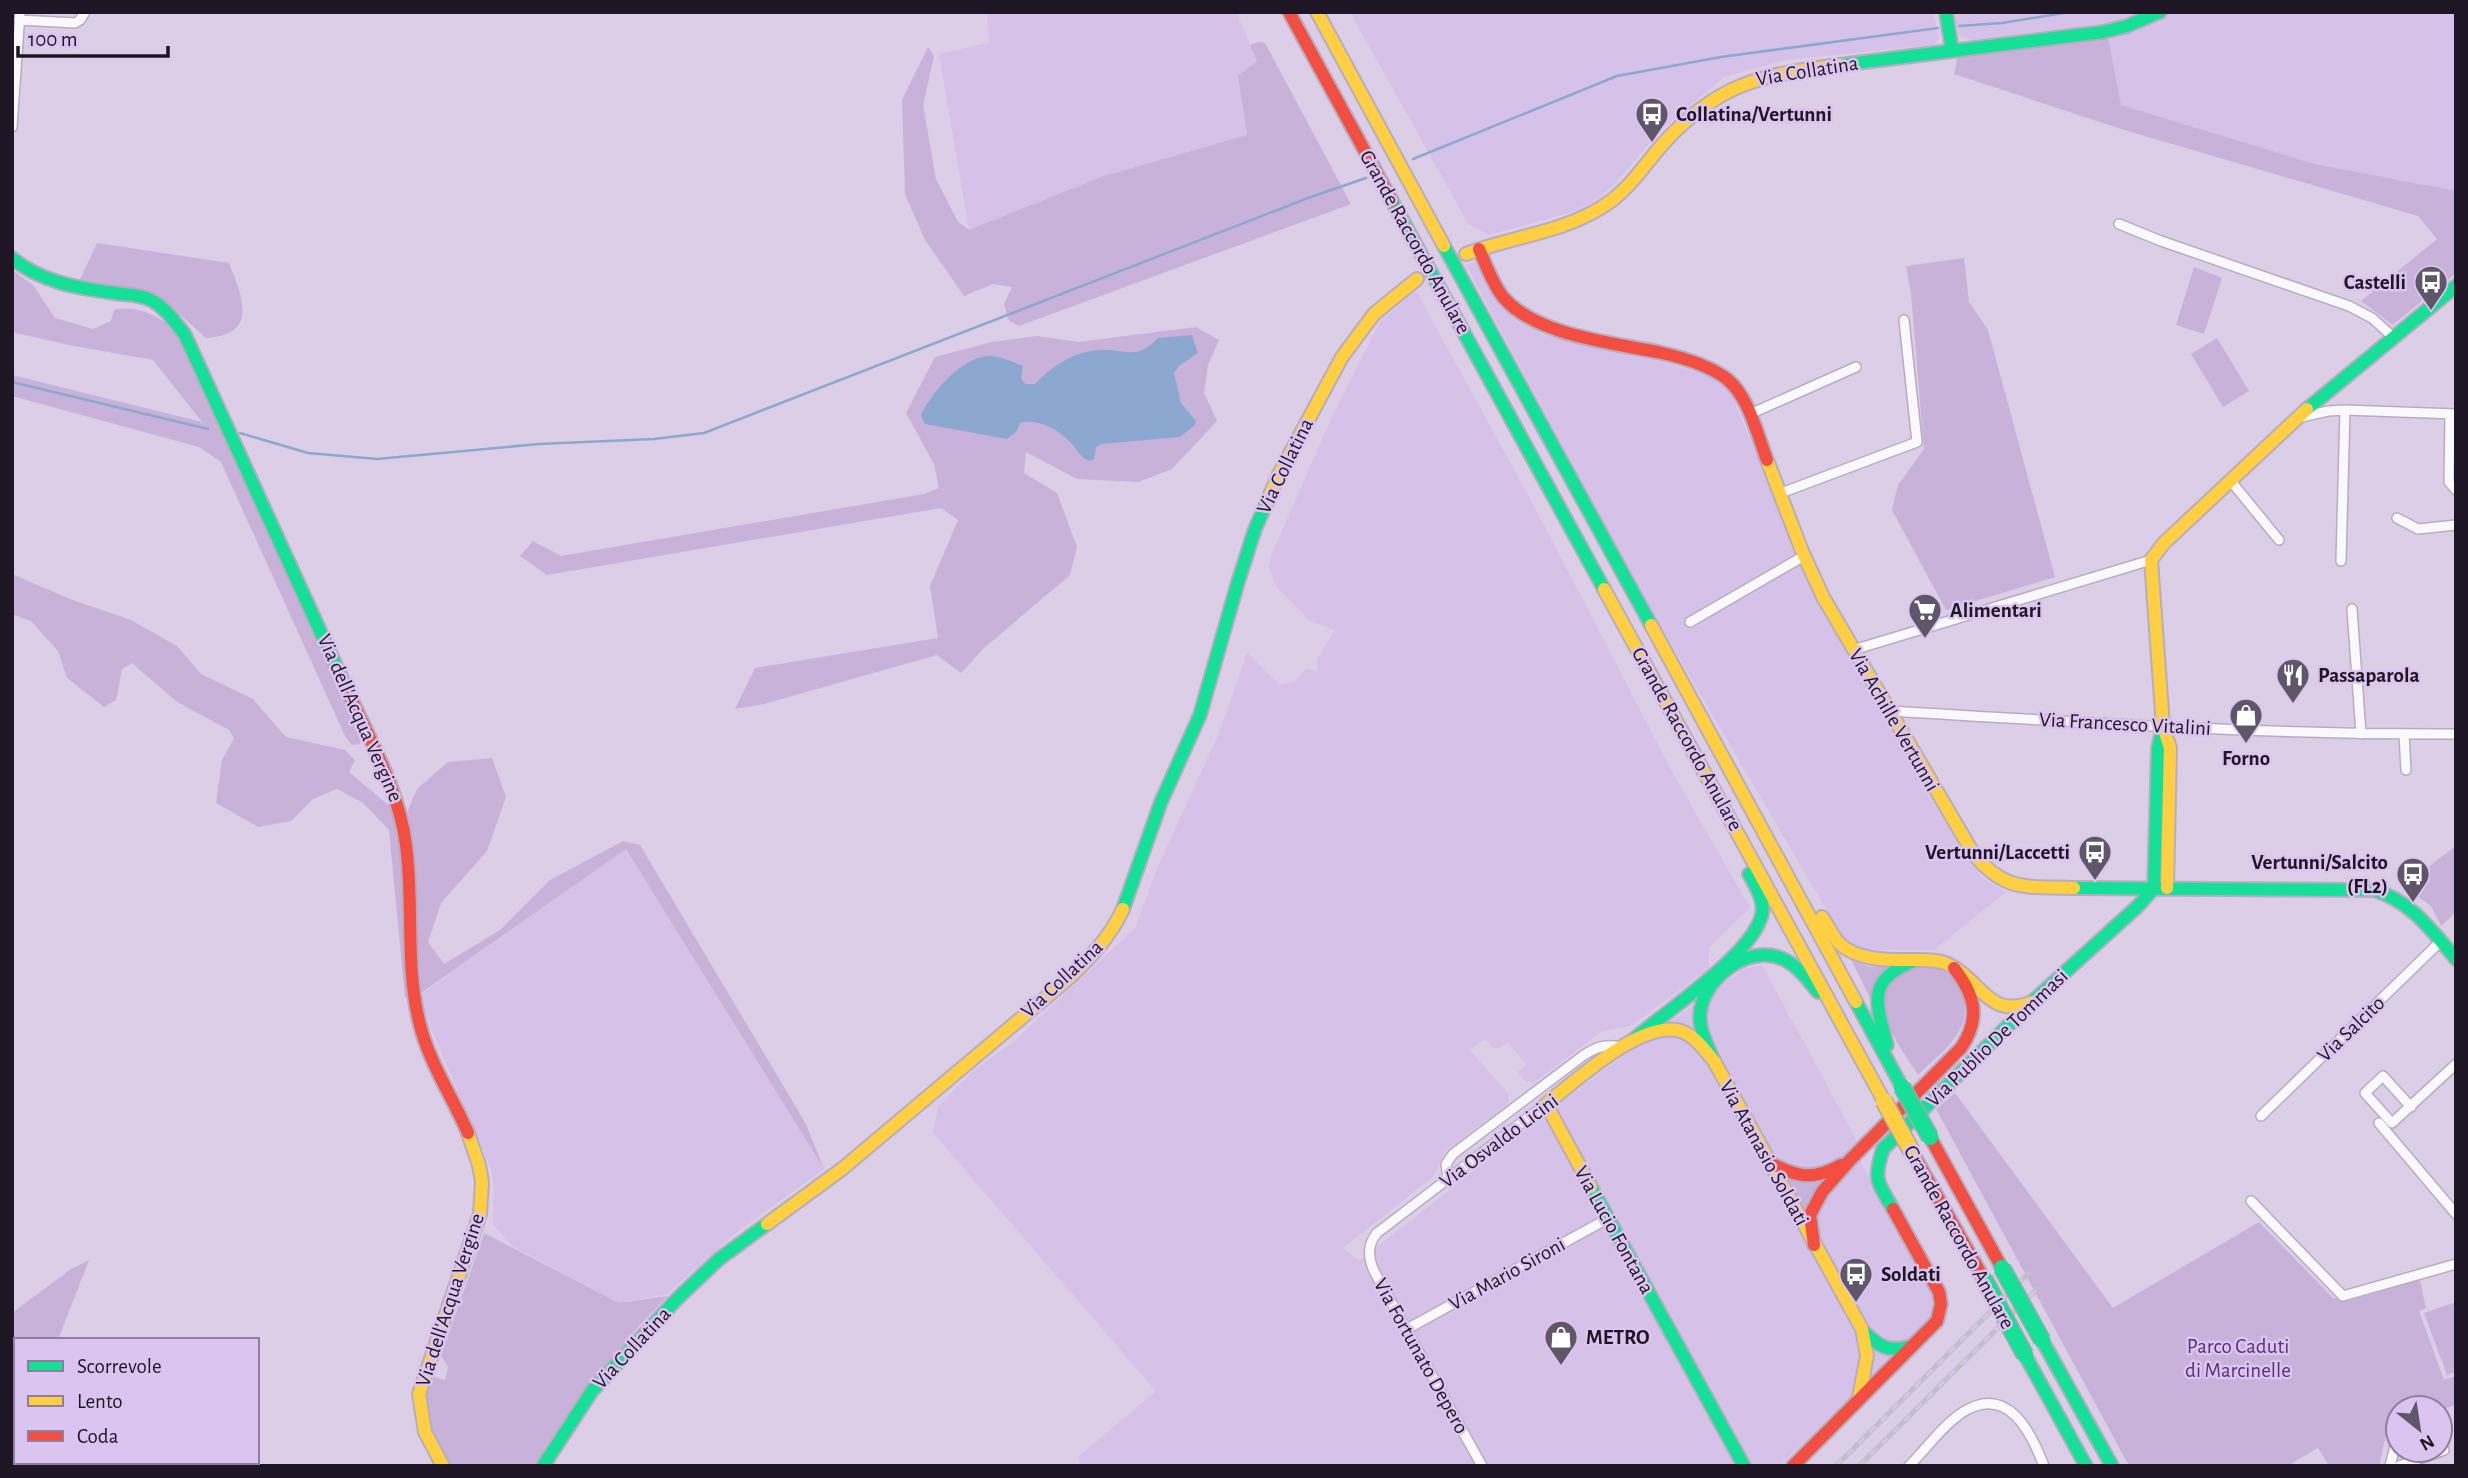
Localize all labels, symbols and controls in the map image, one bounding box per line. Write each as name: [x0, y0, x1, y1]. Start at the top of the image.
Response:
scale bar: [18, 14, 168, 58]
text: 100 m: [28, 29, 78, 50]
street label: Via Collatina: [1754, 53, 1860, 89]
bus stop icon: Collatina/Vertunni: [1633, 95, 1671, 144]
place label: Collatina/Vertunni: [1676, 104, 1832, 125]
street label: Grande Raccordo Anulare: [1356, 147, 1474, 337]
bus stop icon: Castelli: [2412, 263, 2450, 312]
place label: Castelli: [2344, 272, 2406, 293]
street label: Via Collatina: [1253, 415, 1317, 517]
supermarket icon: Alimentari: [1906, 591, 1944, 640]
place label: Alimentari: [1950, 600, 2042, 621]
street label: Via dell'Acqua Vergine: [314, 631, 406, 805]
street label: Grande Raccordo Anulare: [1628, 644, 1746, 834]
street label: Via Achille Vertunni: [1845, 645, 1943, 795]
restaurant icon: Passaparola: [2274, 656, 2312, 705]
place label: Passaparola: [2318, 665, 2420, 686]
shop icon: Forno: [2227, 696, 2265, 745]
street label: Via Francesco Vitalini: [2038, 709, 2212, 739]
place label: Forno: [2222, 748, 2270, 769]
bus stop icon: Vertunni/Laccetti: [2076, 833, 2114, 882]
place label: Vertunni/Laccetti: [1925, 842, 2070, 863]
place label: Vertunni/Salcito (FL2): [2251, 852, 2388, 897]
bus stop icon: Vertunni/Salcito (FL2): [2394, 855, 2432, 904]
street label: Via Collatina: [1017, 936, 1107, 1022]
street label: Via Publio De Tommasi: [1922, 965, 2072, 1111]
street label: Via Salcito: [2313, 992, 2389, 1066]
street label: Via Atanasio Soldati: [1715, 1077, 1813, 1229]
street label: Via Osvaldo Licini: [1436, 1090, 1562, 1192]
street label: Grande Raccordo Anulare: [1900, 1142, 2018, 1332]
street label: Via Lucio Fontana: [1570, 1163, 1658, 1298]
street label: Via dell'Acqua Vergine: [412, 1211, 488, 1389]
street label: Via Mario Sironi: [1445, 1233, 1569, 1315]
bus stop icon: Soldati: [1837, 1255, 1875, 1304]
place label: Soldati: [1881, 1264, 1941, 1285]
street label: Via Fortunato Depero: [1370, 1275, 1472, 1437]
street label: Via Collatina: [589, 1303, 675, 1393]
shop icon: METRO: [1542, 1318, 1580, 1367]
place label: METRO: [1586, 1327, 1650, 1348]
park label: Parco Caduti di Marcinelle: [2185, 1336, 2291, 1381]
legend: [14, 1338, 259, 1464]
text: Scorrevole: [77, 1356, 162, 1377]
text: Lento: [77, 1391, 123, 1412]
north arrow: [2384, 1394, 2454, 1464]
text: Coda: [77, 1426, 119, 1447]
text: N: [2416, 1431, 2437, 1454]

